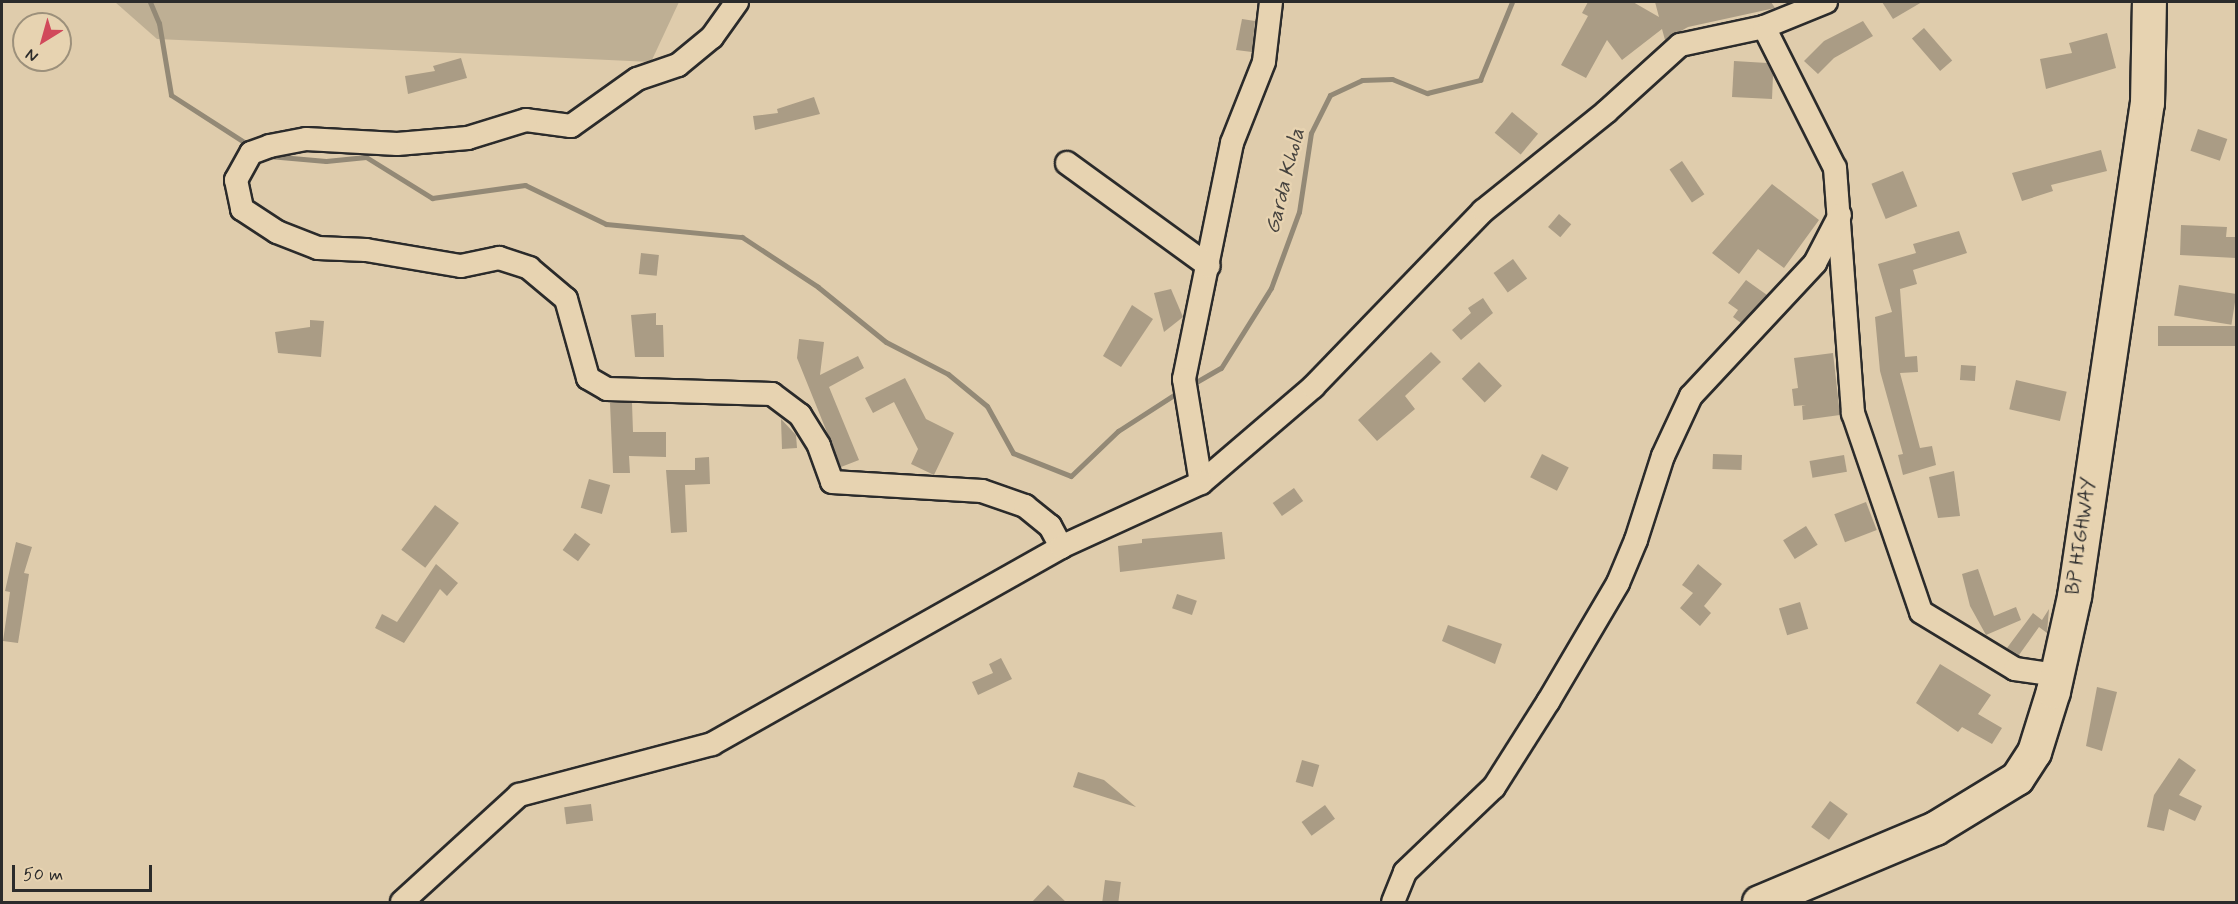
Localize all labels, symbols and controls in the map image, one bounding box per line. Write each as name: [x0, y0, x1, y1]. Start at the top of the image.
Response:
north arrow: [12, 12, 72, 72]
text: N: [21, 44, 43, 67]
water label: Garda Khola: [1260, 125, 1310, 237]
street label: BP HIGHWAY: [2061, 475, 2101, 597]
scale bar: [15, 853, 154, 891]
text: 50 m: [23, 863, 63, 887]

